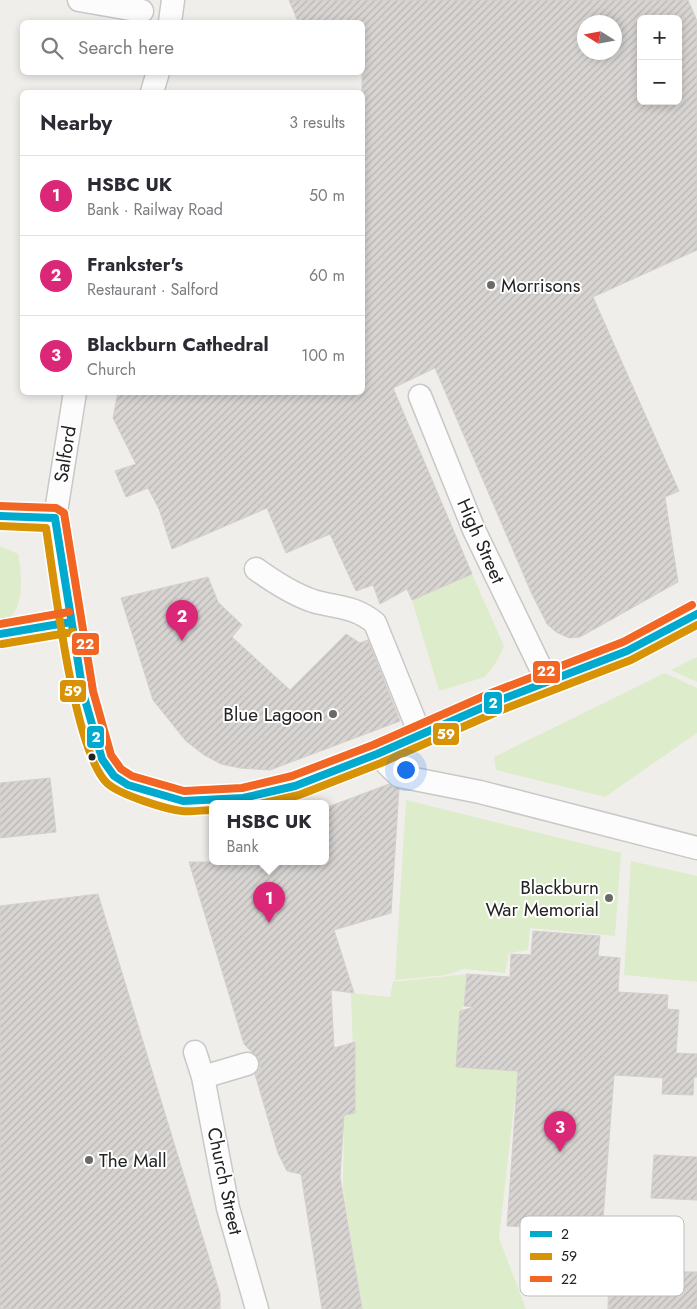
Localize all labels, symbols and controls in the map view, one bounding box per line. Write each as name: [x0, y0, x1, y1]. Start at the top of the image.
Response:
north arrow: [577, 15, 622, 60]
map controls: [637, 15, 682, 105]
button: +: [637, 15, 682, 60]
search box: [20, 20, 365, 75]
icon: search: [38, 34, 66, 62]
text: Search here: [78, 34, 174, 61]
button: −: [637, 60, 682, 105]
text: Nearby: [40, 108, 112, 138]
text: 3 results: [289, 111, 345, 134]
text: HSBC UK: [87, 171, 172, 198]
text: 1: [52, 184, 60, 207]
text: 50 m: [309, 184, 345, 207]
text: Bank · Railway Road: [87, 198, 223, 221]
text: Frankster's: [87, 251, 183, 278]
text: 2: [51, 264, 61, 287]
text: 60 m: [309, 264, 345, 287]
place label: Morrisons: [501, 272, 581, 299]
text: Restaurant · Salford: [87, 278, 218, 301]
marker: Morrisons: [485, 279, 497, 291]
text: Blackburn Cathedral: [87, 331, 269, 358]
text: 3: [51, 344, 61, 367]
text: 100 m: [301, 344, 345, 367]
text: Church: [87, 358, 136, 381]
street label: Salford: [47, 424, 83, 484]
street label: High Street: [450, 494, 512, 588]
pin: 2: [166, 600, 198, 641]
line badge: 22: [71, 632, 100, 656]
text: 22: [76, 634, 94, 654]
line badge: 22: [532, 660, 561, 684]
text: 22: [537, 661, 555, 681]
line badge: 59: [59, 679, 87, 703]
text: 59: [64, 681, 82, 701]
line badge: 2: [483, 691, 503, 715]
text: 2: [488, 693, 498, 713]
place label: Blue Lagoon: [223, 701, 323, 728]
marker: Blue Lagoon: [327, 708, 339, 720]
line badge: 59: [432, 722, 460, 746]
text: 59: [437, 724, 455, 744]
line badge: 2: [86, 725, 105, 749]
text: 2: [91, 727, 101, 747]
unlabelled marker: [87, 752, 97, 762]
your location: [393, 757, 419, 783]
popup: [209, 800, 329, 865]
text: HSBC UK: [226, 808, 312, 835]
text: Bank: [226, 835, 259, 858]
place label: Blackburn War Memorial: [485, 874, 599, 923]
pin: 1: [253, 882, 285, 923]
marker: Blackburn War Memorial: [603, 892, 615, 904]
pin: 3: [544, 1111, 576, 1152]
street label: Church Street: [200, 1125, 250, 1238]
place label: The Mall: [99, 1147, 167, 1174]
marker: The Mall: [83, 1154, 95, 1166]
legend: [520, 1216, 684, 1296]
text: 2: [561, 1224, 569, 1244]
text: 59: [561, 1246, 577, 1266]
text: 22: [561, 1269, 577, 1289]

